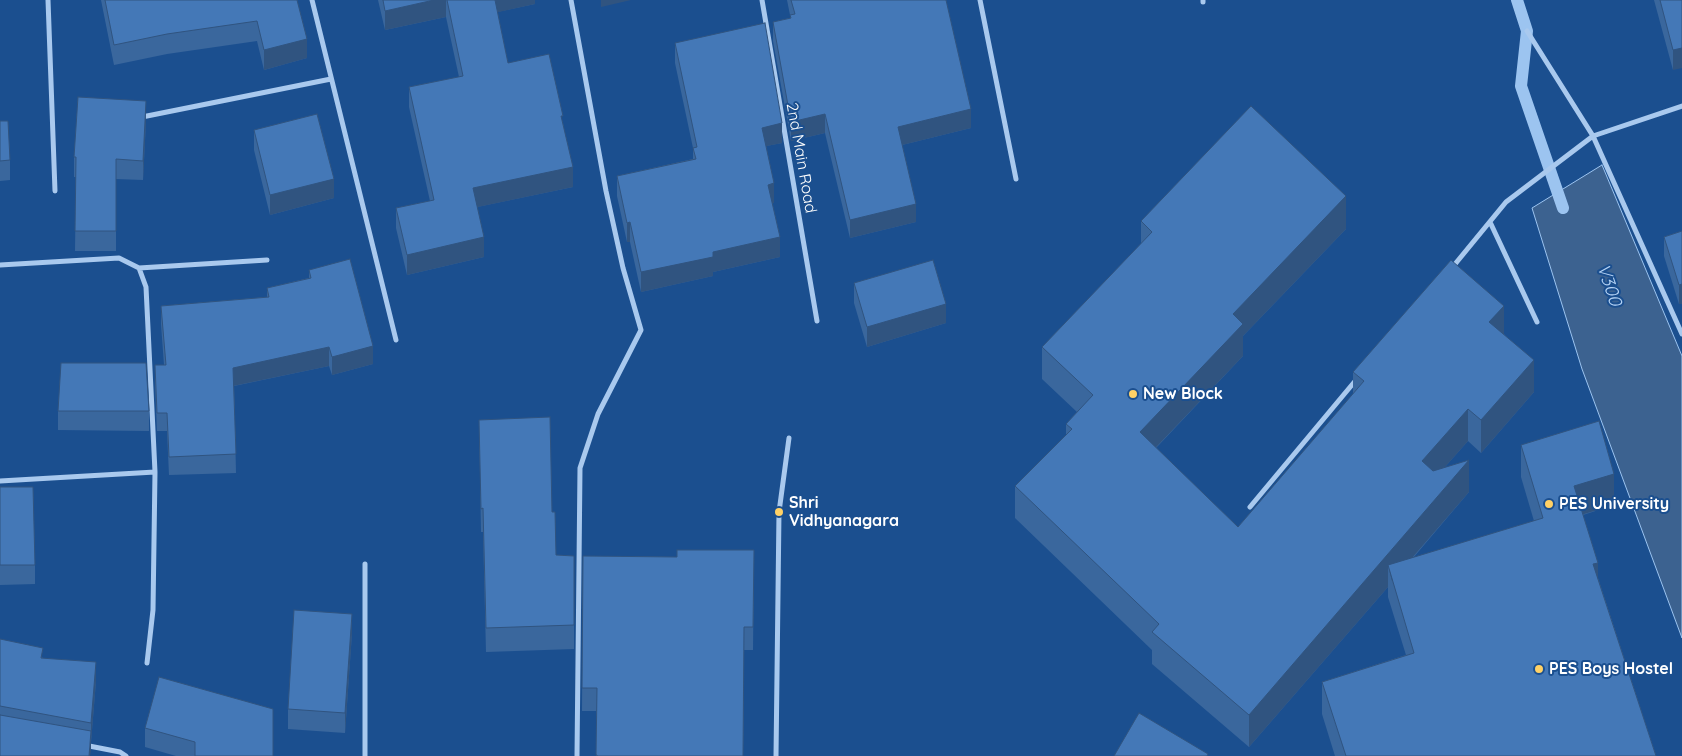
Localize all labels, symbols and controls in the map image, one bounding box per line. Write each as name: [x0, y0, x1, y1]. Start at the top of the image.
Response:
street label: 2nd Main Road: [782, 101, 820, 215]
water label: V300: [1592, 261, 1626, 309]
place label: New Block: [1143, 384, 1223, 404]
marker: New Block: [1127, 388, 1139, 400]
place label: Shri Vidhyanagara: [789, 493, 899, 531]
place label: PES University: [1559, 494, 1669, 514]
marker: PES University: [1543, 498, 1555, 510]
marker: Shri Vidhyanagara: [773, 506, 785, 518]
place label: PES Boys Hostel: [1549, 659, 1673, 679]
marker: PES Boys Hostel: [1533, 663, 1545, 675]

